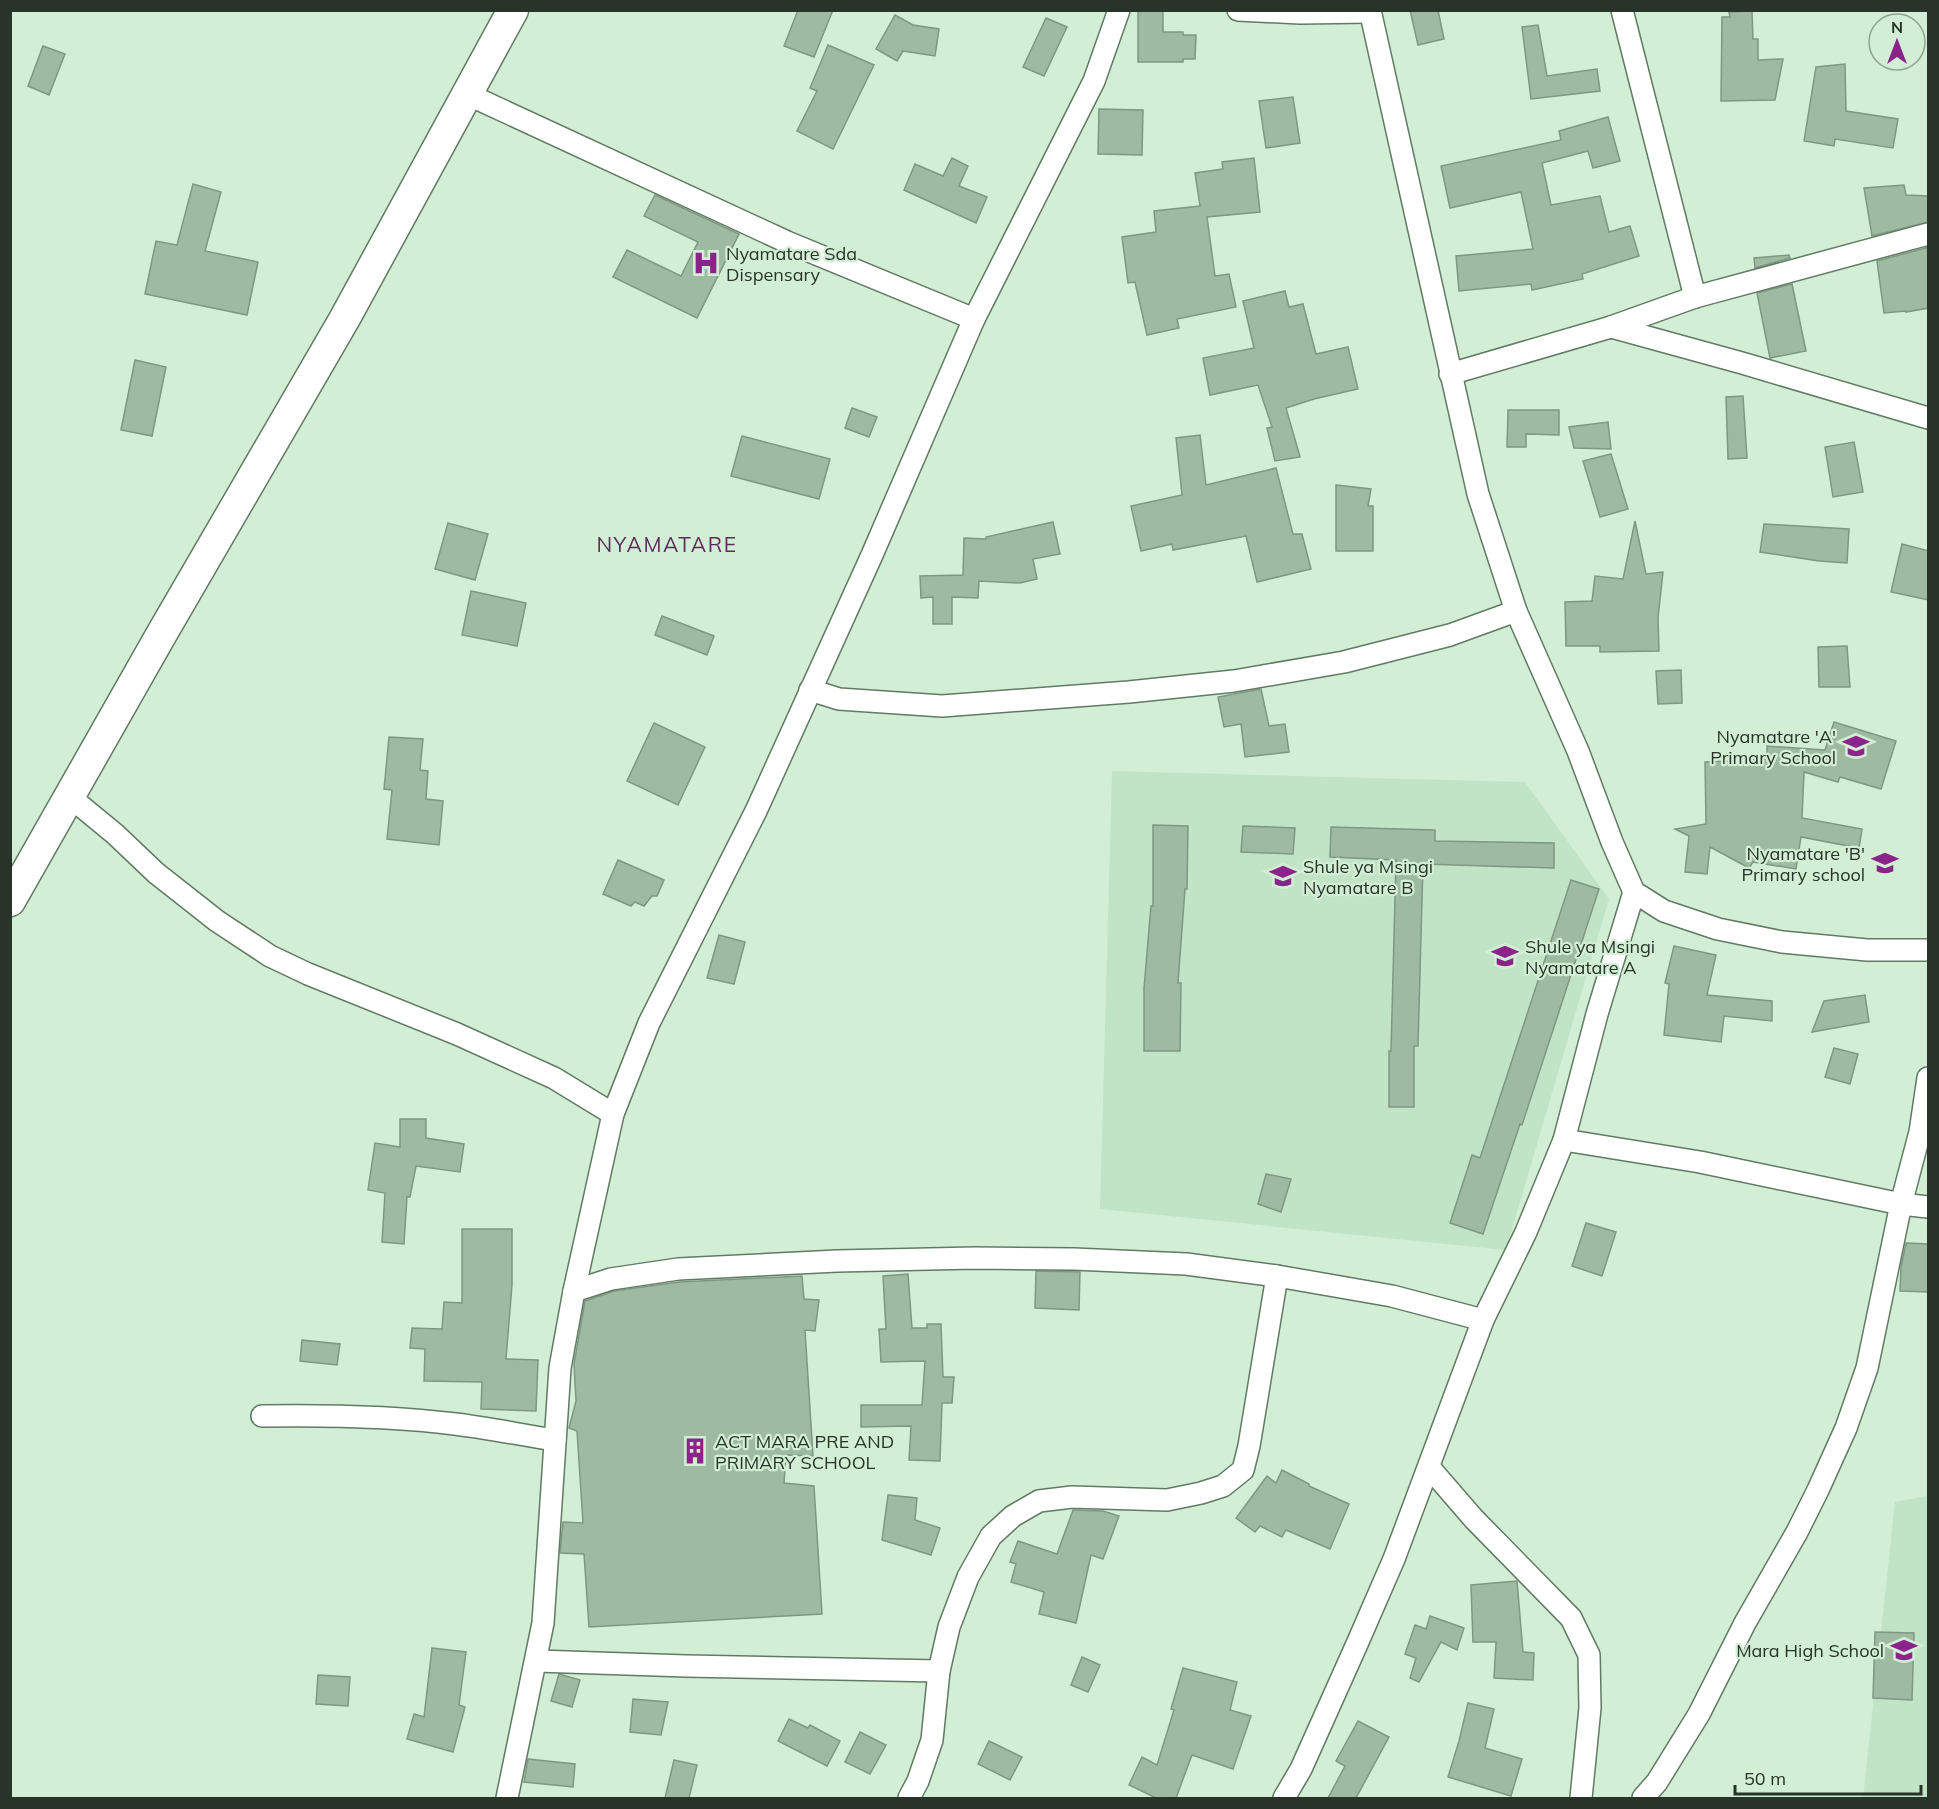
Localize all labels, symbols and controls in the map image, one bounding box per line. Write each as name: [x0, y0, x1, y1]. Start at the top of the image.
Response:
north arrow: [1867, 12, 1927, 72]
text: N: [1891, 17, 1903, 37]
place label: Nyamatare Sda Dispensary: [726, 242, 857, 286]
hospital icon: Nyamatare Sda Dispensary: [691, 248, 721, 278]
district label: NYAMATARE: [596, 531, 738, 557]
place label: Nyamatare 'A' Primary School: [1710, 725, 1836, 769]
school or university icon: Nyamatare 'A' Primary School: [1841, 731, 1871, 761]
place label: Nyamatare 'B' Primary school: [1741, 842, 1865, 886]
school or university icon: Nyamatare 'B' Primary school: [1870, 848, 1900, 878]
place label: Shule ya Msingi Nyamatare B: [1303, 855, 1433, 899]
school or university icon: Shule ya Msingi Nyamatare B: [1268, 861, 1298, 891]
place label: Shule ya Msingi Nyamatare A: [1525, 935, 1655, 979]
school or university icon: Shule ya Msingi Nyamatare A: [1490, 941, 1520, 971]
place label: ACT MARA PRE AND PRIMARY SCHOOL: [715, 1430, 894, 1474]
building icon: ACT MARA PRE AND PRIMARY SCHOOL: [680, 1436, 710, 1466]
school or university icon: Mara High School: [1889, 1635, 1919, 1665]
place label: Mara High School: [1736, 1639, 1884, 1662]
scale bar: [1735, 1758, 1921, 1796]
text: 50 m: [1744, 1767, 1786, 1790]

